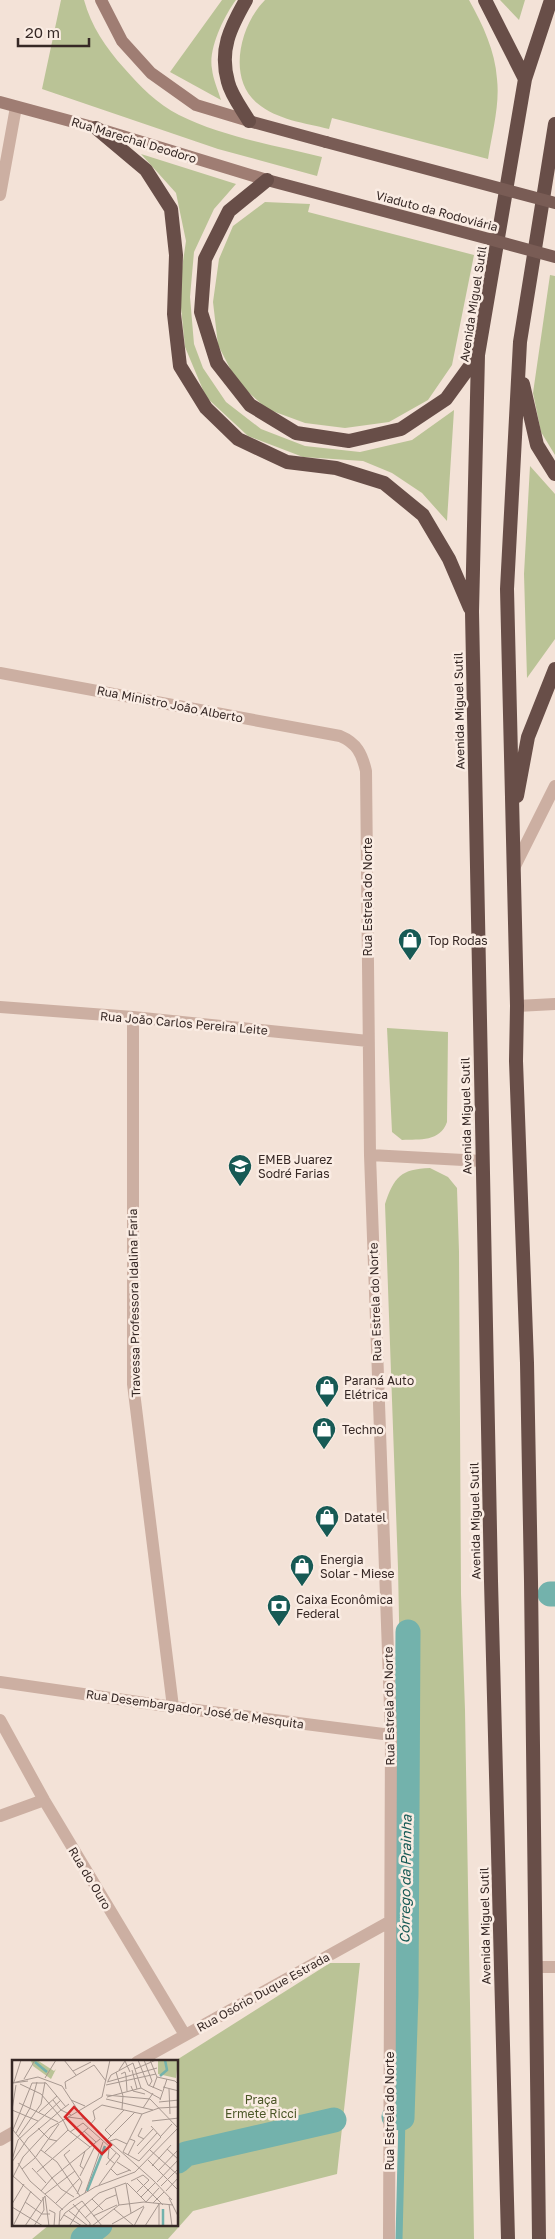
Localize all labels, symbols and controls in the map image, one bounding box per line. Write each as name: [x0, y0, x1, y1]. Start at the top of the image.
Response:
scale bar: [18, 15, 89, 47]
text: 20 m: [25, 23, 60, 41]
street label: Rua Marechal Deodoro: [70, 114, 198, 166]
street label: Viaduto da Rodoviária: [374, 187, 500, 235]
street label: Avenida Miguel Sutil: [456, 245, 490, 363]
street label: Avenida Miguel Sutil: [450, 652, 468, 770]
street label: Rua Ministro João Alberto: [96, 682, 244, 726]
street label: Rua Estrela do Norte: [360, 837, 375, 957]
shop icon: Top Rodas: [397, 927, 423, 961]
place label: Top Rodas: [428, 933, 488, 948]
street label: Rua João Carlos Pereira Leite: [100, 1008, 268, 1038]
street label: Avenida Miguel Sutil: [457, 1057, 475, 1175]
place label: EMEB Juarez Sodré Farias: [258, 1152, 332, 1181]
school or university icon: EMEB Juarez Sodré Farias: [227, 1153, 253, 1187]
street label: Travessa Professora Idalina Faria: [125, 1208, 143, 1398]
street label: Rua Estrela do Norte: [365, 1242, 385, 1362]
place label: Paraná Auto Elétrica: [344, 1373, 414, 1402]
shop icon: Paraná Auto Elétrica: [314, 1374, 340, 1408]
shop icon: Techno: [311, 1416, 337, 1450]
place label: Techno: [342, 1422, 384, 1437]
street label: Avenida Miguel Sutil: [466, 1462, 484, 1580]
shop icon: Datatel: [314, 1504, 340, 1538]
place label: Datatel: [344, 1510, 386, 1525]
place label: Energia Solar - Miese: [320, 1552, 395, 1581]
shop icon: Energia Solar - Miese: [289, 1553, 315, 1587]
place label: Caixa Econômica Federal: [296, 1592, 393, 1621]
bank icon: Caixa Econômica Federal: [266, 1593, 292, 1627]
street label: Rua Estrela do Norte: [380, 1646, 398, 1766]
street label: Rua Desembargador José de Mesquita: [85, 1686, 305, 1732]
water label: Córrego da Prainha: [395, 1813, 415, 1943]
street label: Rua do Ouro: [65, 1844, 115, 1912]
street label: Avenida Miguel Sutil: [476, 1867, 494, 1985]
street label: Rua Osório Duque Estrada: [194, 1949, 332, 2035]
street label: Rua Estrela do Norte: [382, 2051, 397, 2171]
inset map: [12, 2060, 179, 2226]
park label: Praça Ermete Ricci: [225, 2092, 297, 2121]

